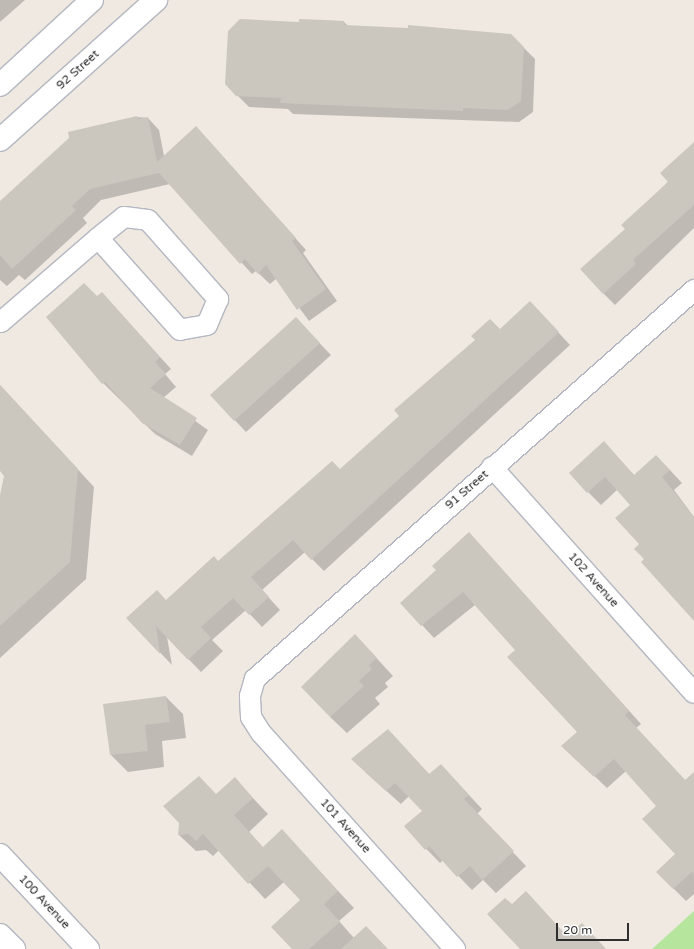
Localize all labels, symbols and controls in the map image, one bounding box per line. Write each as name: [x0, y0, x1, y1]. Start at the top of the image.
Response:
street label: 92 Street: [54, 47, 102, 93]
street label: 91 Street: [442, 467, 492, 513]
street label: 102 Avenue: [565, 550, 621, 610]
street label: 101 Avenue: [317, 796, 373, 856]
street label: 100 Avenue: [15, 872, 73, 932]
scale bar: [558, 915, 631, 941]
text: 20 m: [563, 923, 592, 937]

